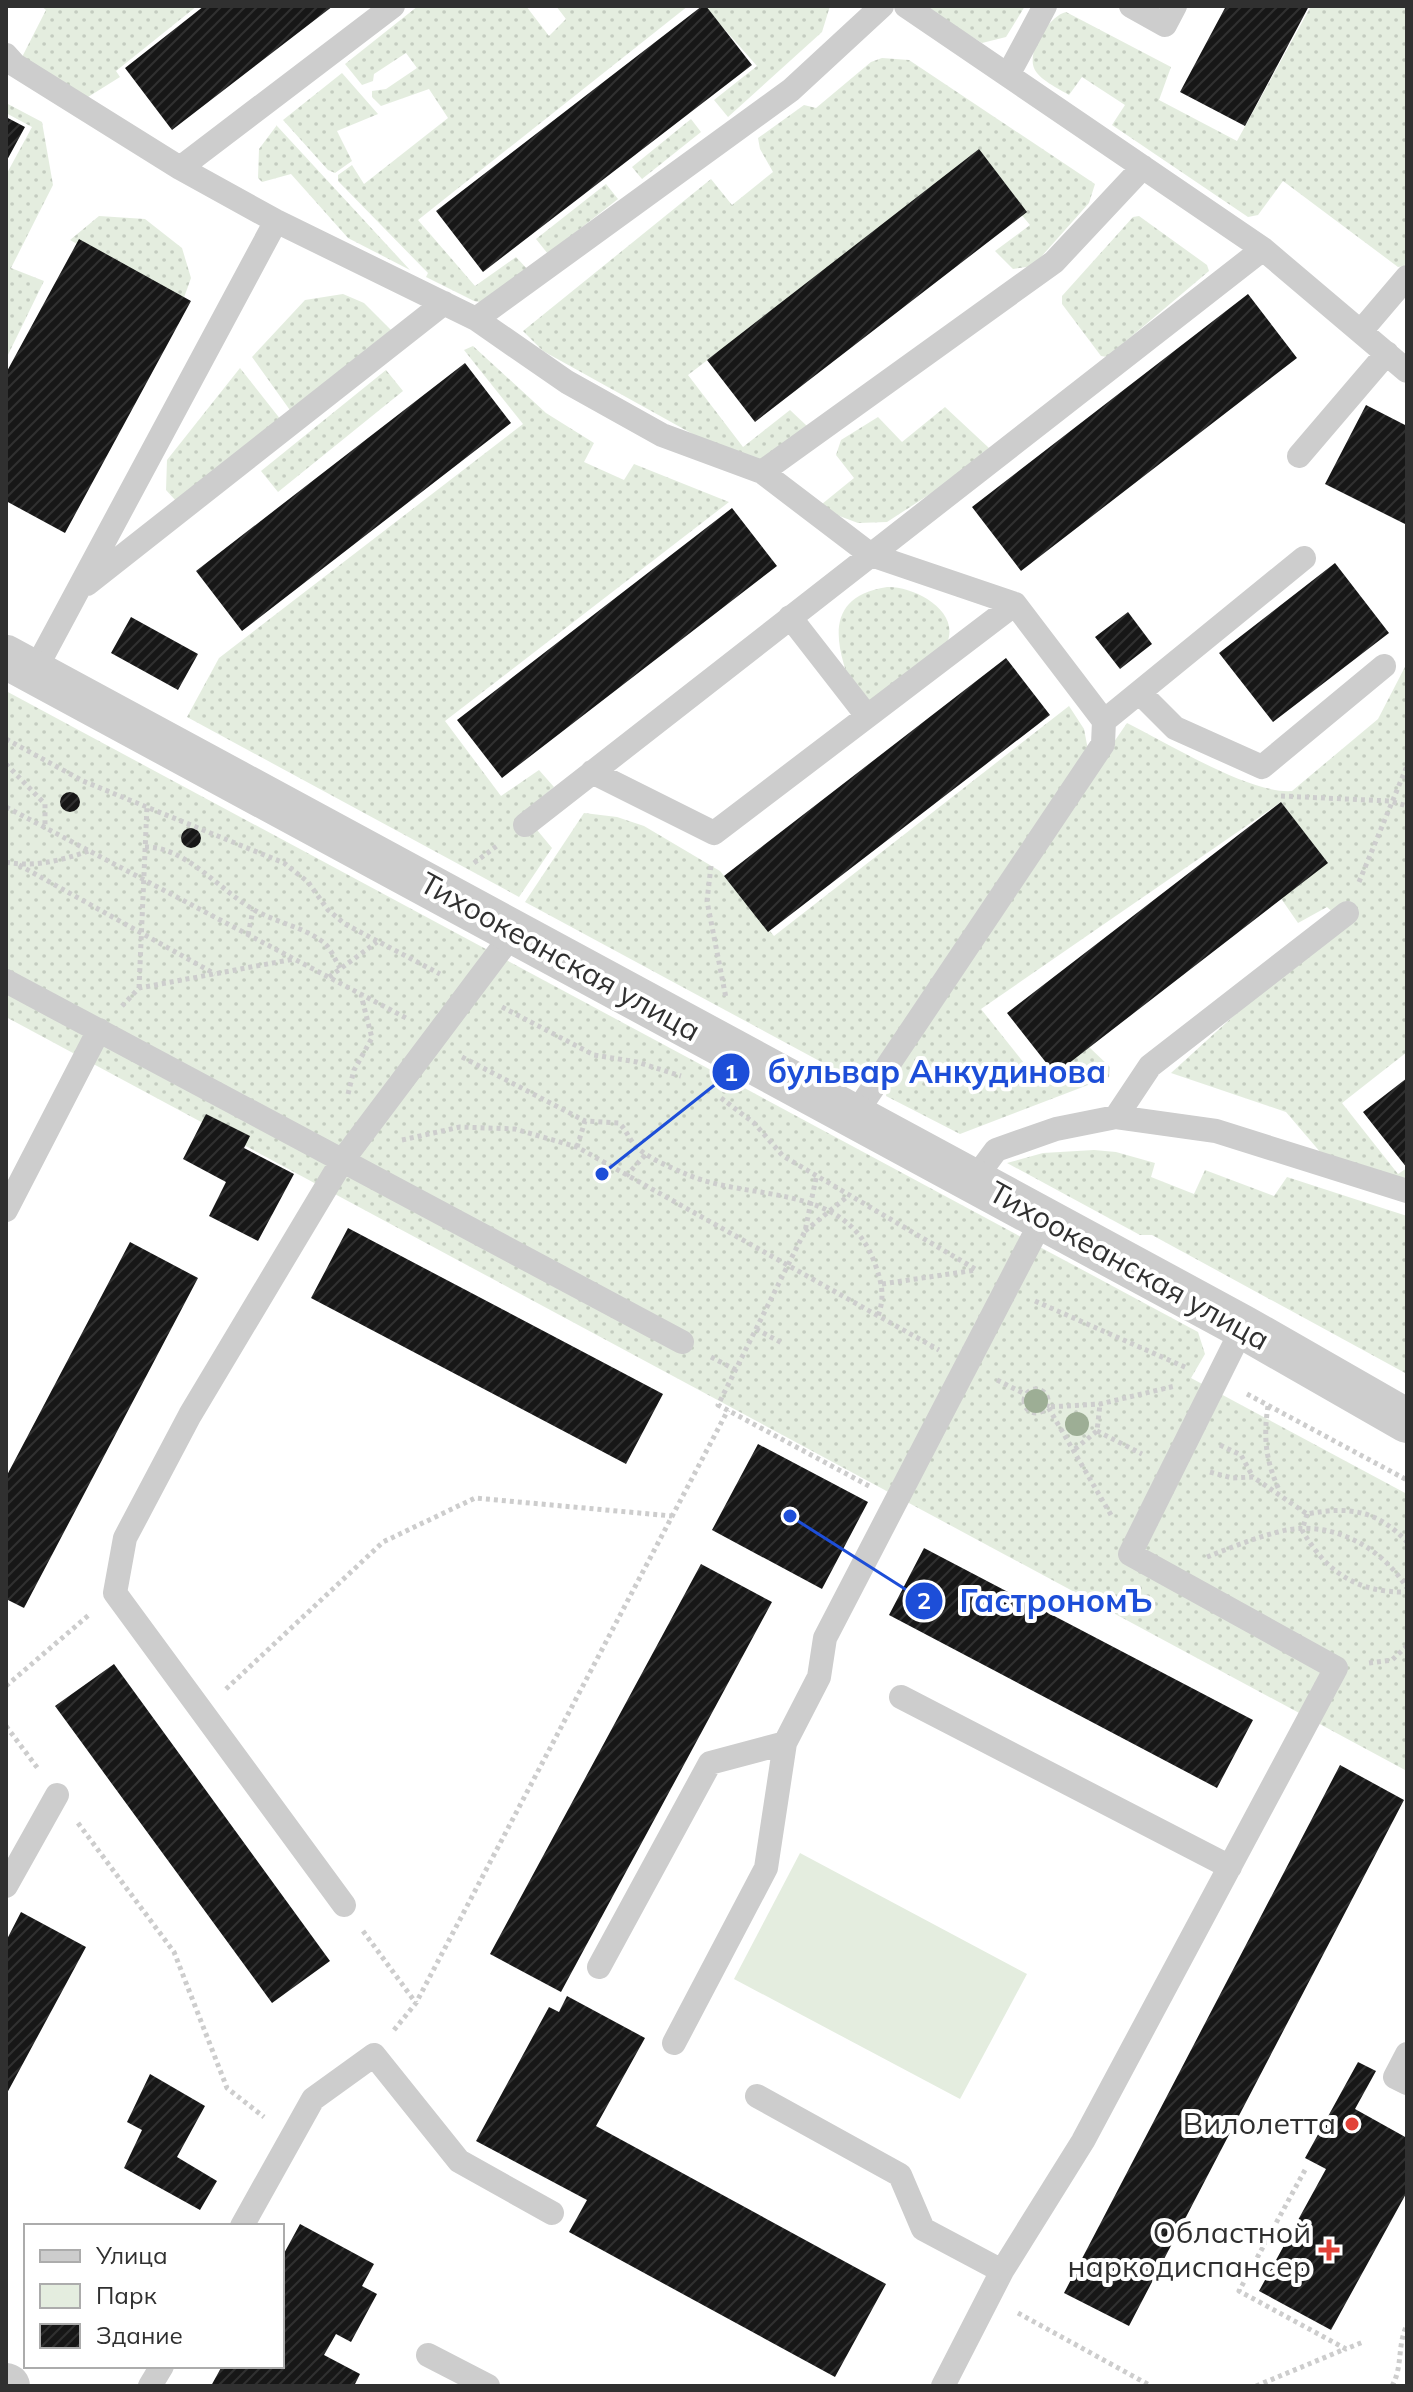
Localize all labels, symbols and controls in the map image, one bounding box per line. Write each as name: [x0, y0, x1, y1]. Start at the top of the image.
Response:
street label: Тихоокеанская улица: [414, 863, 707, 1049]
callout: бульвар Анкудинова: [711, 1044, 1122, 1100]
text: бульвар Анкудинова: [768, 1051, 1106, 1091]
text: 1: [724, 1057, 738, 1087]
street label: Тихоокеанская улица: [983, 1172, 1276, 1358]
callout: ГастрономЪ: [904, 1573, 1169, 1629]
text: ГастрономЪ: [960, 1580, 1152, 1620]
text: 2: [917, 1585, 931, 1615]
place label: Вилолетта: [1183, 2104, 1336, 2142]
marker: Вилолетта: [1343, 2115, 1361, 2133]
place label: Областной наркодиспансер: [1067, 2213, 1311, 2285]
legend: [24, 2224, 284, 2368]
marker: Областной наркодиспансер: [1318, 2239, 1340, 2261]
text: Улица: [95, 2240, 168, 2270]
text: Парк: [96, 2280, 157, 2310]
text: Здание: [96, 2320, 183, 2350]

